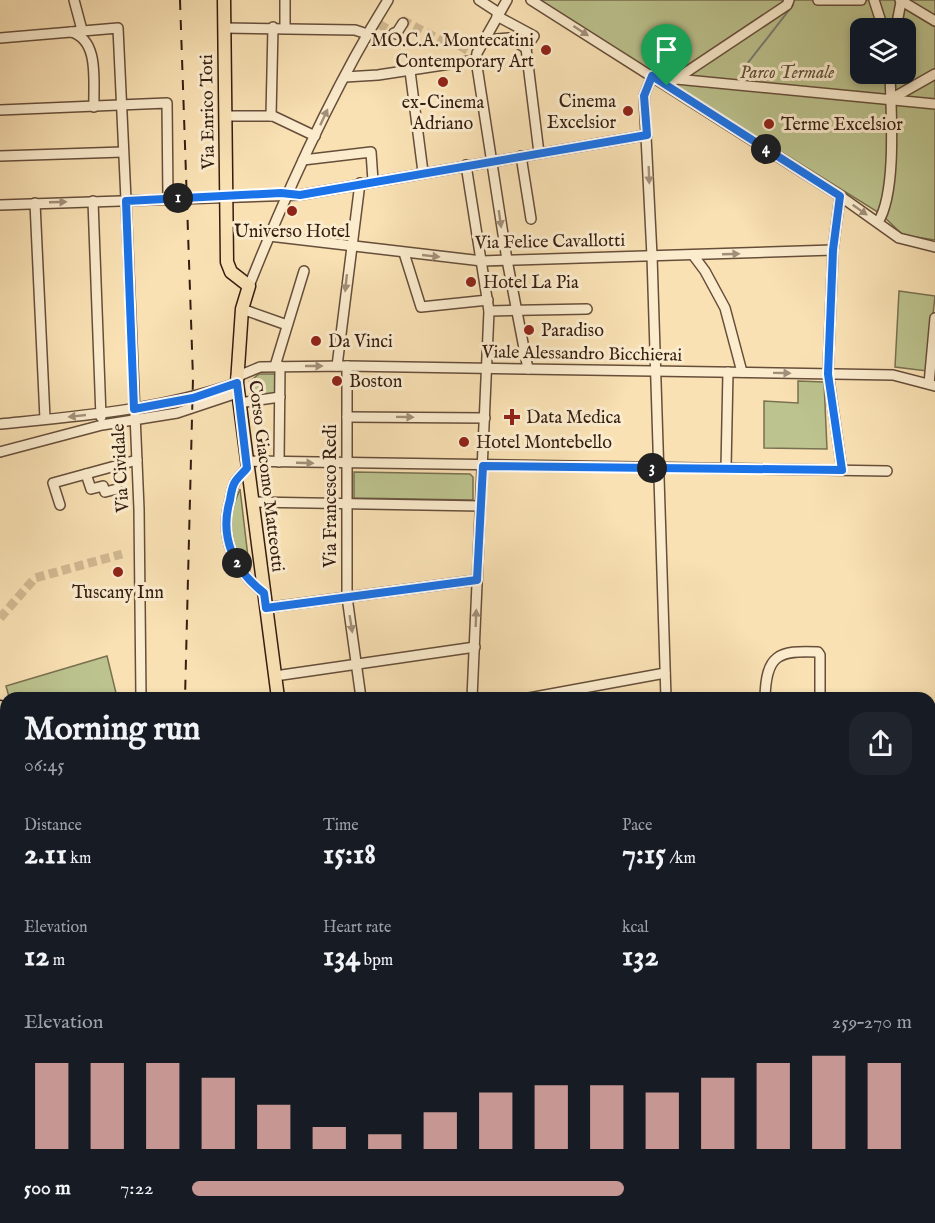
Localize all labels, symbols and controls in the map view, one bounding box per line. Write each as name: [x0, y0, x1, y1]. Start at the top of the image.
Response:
map controls: [850, 18, 916, 84]
button: layers: [850, 18, 916, 84]
pin: [641, 24, 692, 86]
one-way arrow: [573, 25, 589, 36]
place label: MO.C.A. Montecatini Contemporary Art: [371, 30, 534, 74]
icon: arrive: [650, 33, 683, 66]
marker: MO.C.A. Montecatini Contemporary Art: [539, 43, 553, 57]
street label: Via Enrico Toti: [196, 54, 221, 171]
park label: Parco Termale: [740, 62, 834, 85]
marker: ex-Cinema Adriano: [436, 75, 450, 89]
place label: Cinema Excelsior: [547, 91, 616, 135]
place label: ex-Cinema Adriano: [402, 92, 484, 136]
marker: Cinema Excelsior: [621, 104, 635, 118]
one-way arrow: [319, 109, 328, 126]
place label: Terme Excelsior: [781, 114, 903, 137]
marker: Terme Excelsior: [762, 117, 776, 131]
pin: 4: [751, 134, 781, 164]
text: 4: [762, 139, 770, 159]
one-way arrow: [644, 165, 654, 184]
pin: 1: [163, 183, 193, 213]
text: 1: [175, 188, 181, 208]
one-way arrow: [49, 198, 68, 207]
marker: Universo Hotel: [285, 204, 299, 218]
one-way arrow: [852, 204, 868, 216]
one-way arrow: [496, 210, 505, 229]
place label: Universo Hotel: [234, 221, 350, 244]
street label: Via Felice Cavallotti: [474, 230, 626, 255]
one-way arrow: [721, 249, 740, 259]
one-way arrow: [422, 251, 441, 260]
place label: Hotel La Pia: [483, 272, 579, 295]
one-way arrow: [341, 273, 351, 292]
marker: Hotel La Pia: [464, 275, 478, 289]
place label: Paradiso: [541, 320, 604, 343]
marker: Paradiso: [522, 323, 536, 337]
place label: Da Vinci: [328, 331, 393, 354]
marker: Da Vinci: [309, 334, 323, 348]
street label: Viale Alessandro Bicchierai: [481, 341, 683, 368]
one-way arrow: [304, 361, 323, 371]
one-way arrow: [772, 368, 791, 378]
place label: Boston: [349, 371, 403, 394]
marker: Boston: [330, 374, 344, 388]
street label: Corso Giacomo Matteotti: [242, 379, 289, 574]
place label: Data Medica: [526, 407, 621, 430]
marker: Data Medica: [503, 408, 521, 426]
one-way arrow: [67, 411, 86, 421]
one-way arrow: [396, 412, 415, 422]
street label: Via Cividale: [108, 423, 135, 514]
street label: Via Francesco Redi: [320, 424, 343, 569]
place label: Hotel Montebello: [476, 432, 612, 455]
marker: Hotel Montebello: [457, 435, 471, 449]
pin: 3: [637, 453, 667, 483]
one-way arrow: [295, 458, 314, 468]
text: 3: [649, 458, 655, 478]
pin: 2: [222, 548, 252, 578]
text: 2: [233, 553, 241, 573]
marker: Tuscany Inn: [111, 565, 125, 579]
place label: Tuscany Inn: [72, 582, 164, 605]
one-way arrow: [471, 609, 480, 628]
one-way arrow: [346, 615, 355, 634]
text: Morning run: [24, 709, 200, 751]
button: share: [849, 712, 912, 775]
text: 06:45: [24, 753, 65, 778]
text: Distance: [24, 816, 82, 836]
text: Time: [323, 816, 359, 836]
text: Pace: [622, 816, 652, 836]
text: 2.11: [24, 836, 67, 874]
text: 15:18: [323, 836, 376, 874]
text: 7:15: [622, 836, 666, 874]
text: km: [67, 849, 91, 869]
text: /km: [666, 849, 696, 869]
text: Elevation: [24, 918, 87, 938]
text: Heart rate: [323, 918, 391, 938]
text: kcal: [622, 918, 649, 938]
text: 12: [24, 938, 49, 976]
text: 134: [323, 938, 360, 976]
text: 132: [622, 938, 658, 976]
text: m: [49, 951, 65, 971]
text: bpm: [360, 951, 393, 971]
text: Elevation: [24, 1010, 103, 1035]
text: 259–270 m: [832, 1010, 912, 1035]
text: 500 m: [24, 1176, 71, 1201]
text: 7:22: [120, 1176, 153, 1201]

